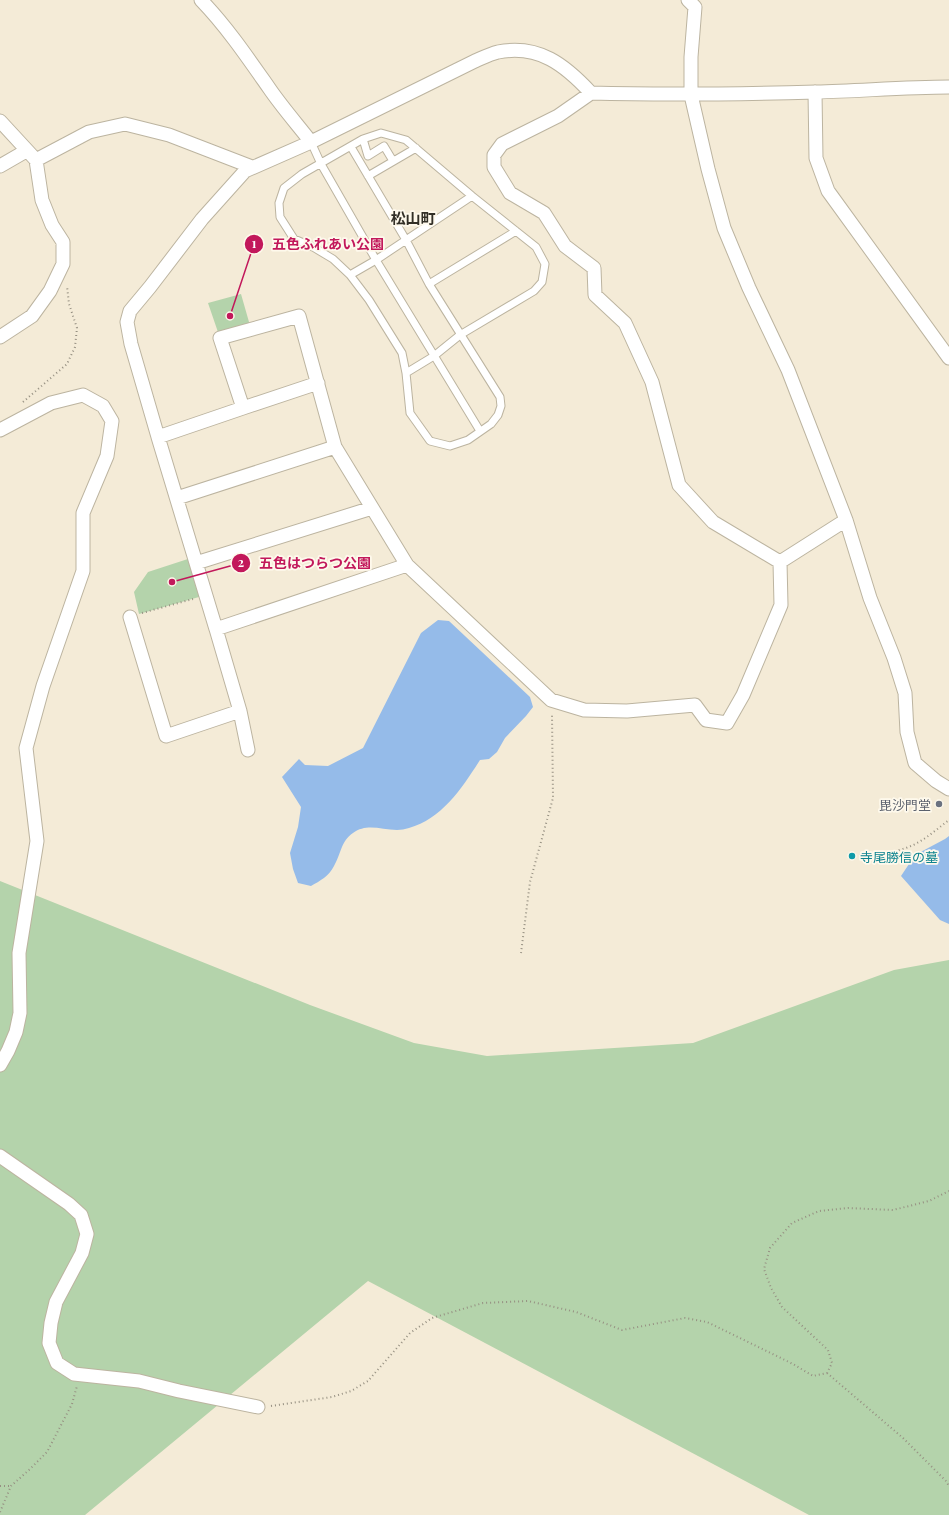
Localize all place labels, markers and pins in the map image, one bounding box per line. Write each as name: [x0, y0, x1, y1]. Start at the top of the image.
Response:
callout: 五色ふれあい公園: [244, 231, 392, 257]
callout: 五色はつらつ公園: [231, 550, 379, 576]
place label: 毘沙門堂: [879, 796, 931, 813]
marker: 毘沙門堂: [934, 799, 944, 809]
place label: 寺尾勝信の墓: [860, 848, 938, 865]
marker: 寺尾勝信の墓: [847, 851, 857, 861]

